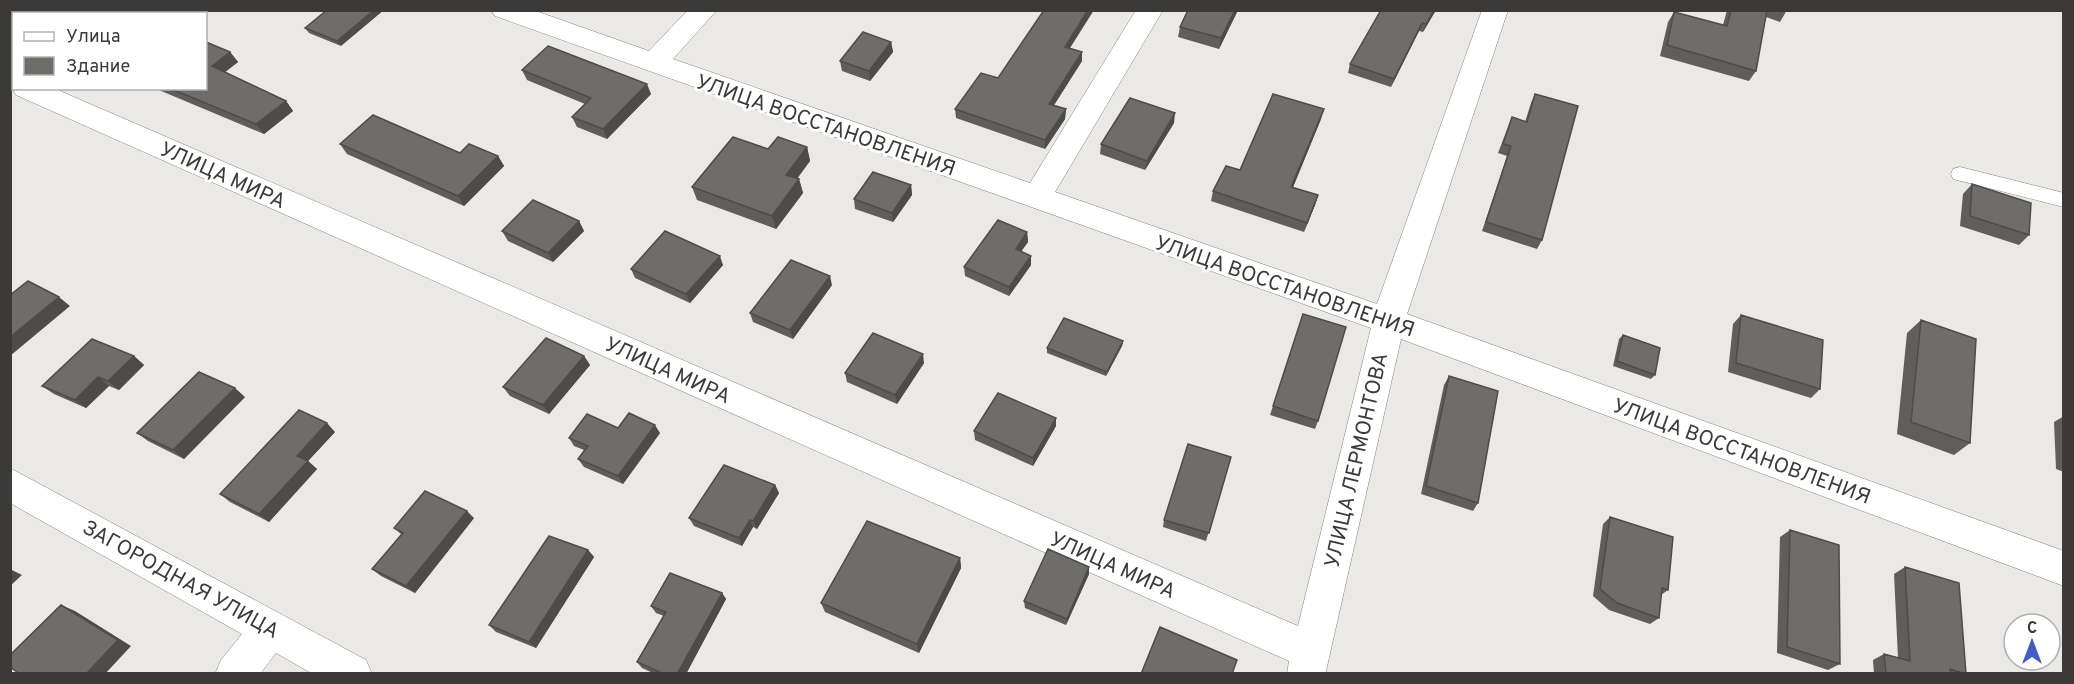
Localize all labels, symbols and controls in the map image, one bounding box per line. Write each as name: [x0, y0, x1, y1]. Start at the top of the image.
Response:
legend: [12, 12, 207, 90]
text: Улица: [66, 26, 120, 49]
text: Здание: [66, 56, 130, 79]
street label: УЛИЦА ВОССТАНОВЛЕНИЯ: [692, 69, 959, 184]
street label: УЛИЦА МИРА: [155, 137, 290, 216]
street label: УЛИЦА ВОССТАНОВЛЕНИЯ: [1151, 230, 1418, 345]
street label: УЛИЦА МИРА: [600, 332, 735, 411]
street label: УЛИЦА ЛЕРМОНТОВА: [1320, 350, 1395, 570]
street label: УЛИЦА ВОССТАНОВЛЕНИЯ: [1609, 393, 1874, 512]
street label: ЗАГОРОДНАЯ УЛИЦА: [77, 515, 284, 646]
street label: УЛИЦА МИРА: [1045, 527, 1180, 606]
north arrow: [2002, 612, 2062, 672]
text: С: [2027, 619, 2037, 639]

